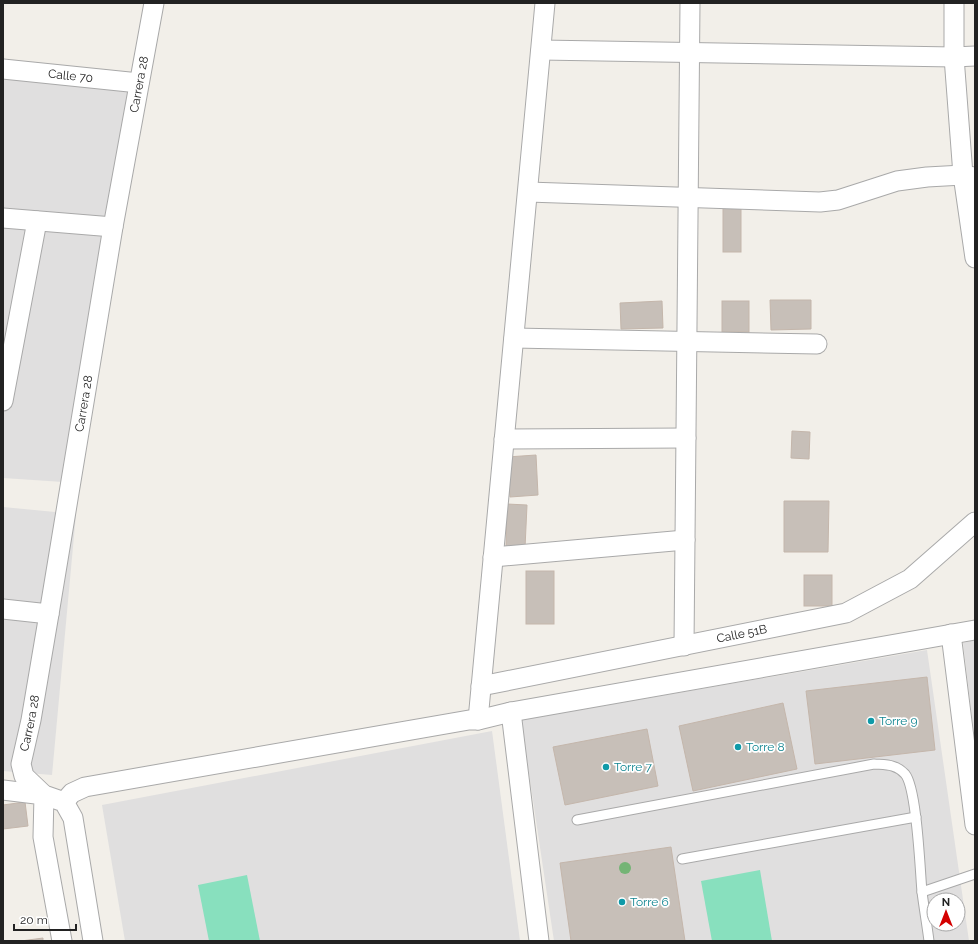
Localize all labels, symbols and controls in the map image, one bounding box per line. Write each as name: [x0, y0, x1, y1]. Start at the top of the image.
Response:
street label: Carrera 28: [127, 55, 151, 114]
street label: Calle 70: [47, 67, 94, 85]
street label: Carrera 28: [72, 374, 95, 433]
street label: Calle 51B: [715, 622, 768, 646]
street label: Carrera 28: [17, 694, 42, 753]
place label: Torre 9: [879, 714, 917, 728]
marker: Torre 9: [866, 716, 876, 726]
place label: Torre 8: [746, 740, 785, 754]
marker: Torre 8: [733, 742, 743, 752]
place label: Torre 7: [614, 760, 652, 774]
marker: Torre 7: [601, 762, 611, 772]
north arrow: [926, 892, 966, 932]
place label: Torre 6: [630, 895, 669, 909]
text: N: [942, 896, 950, 909]
marker: Torre 6: [617, 897, 627, 907]
scale bar: [14, 906, 76, 932]
text: 20 m: [20, 913, 48, 927]

